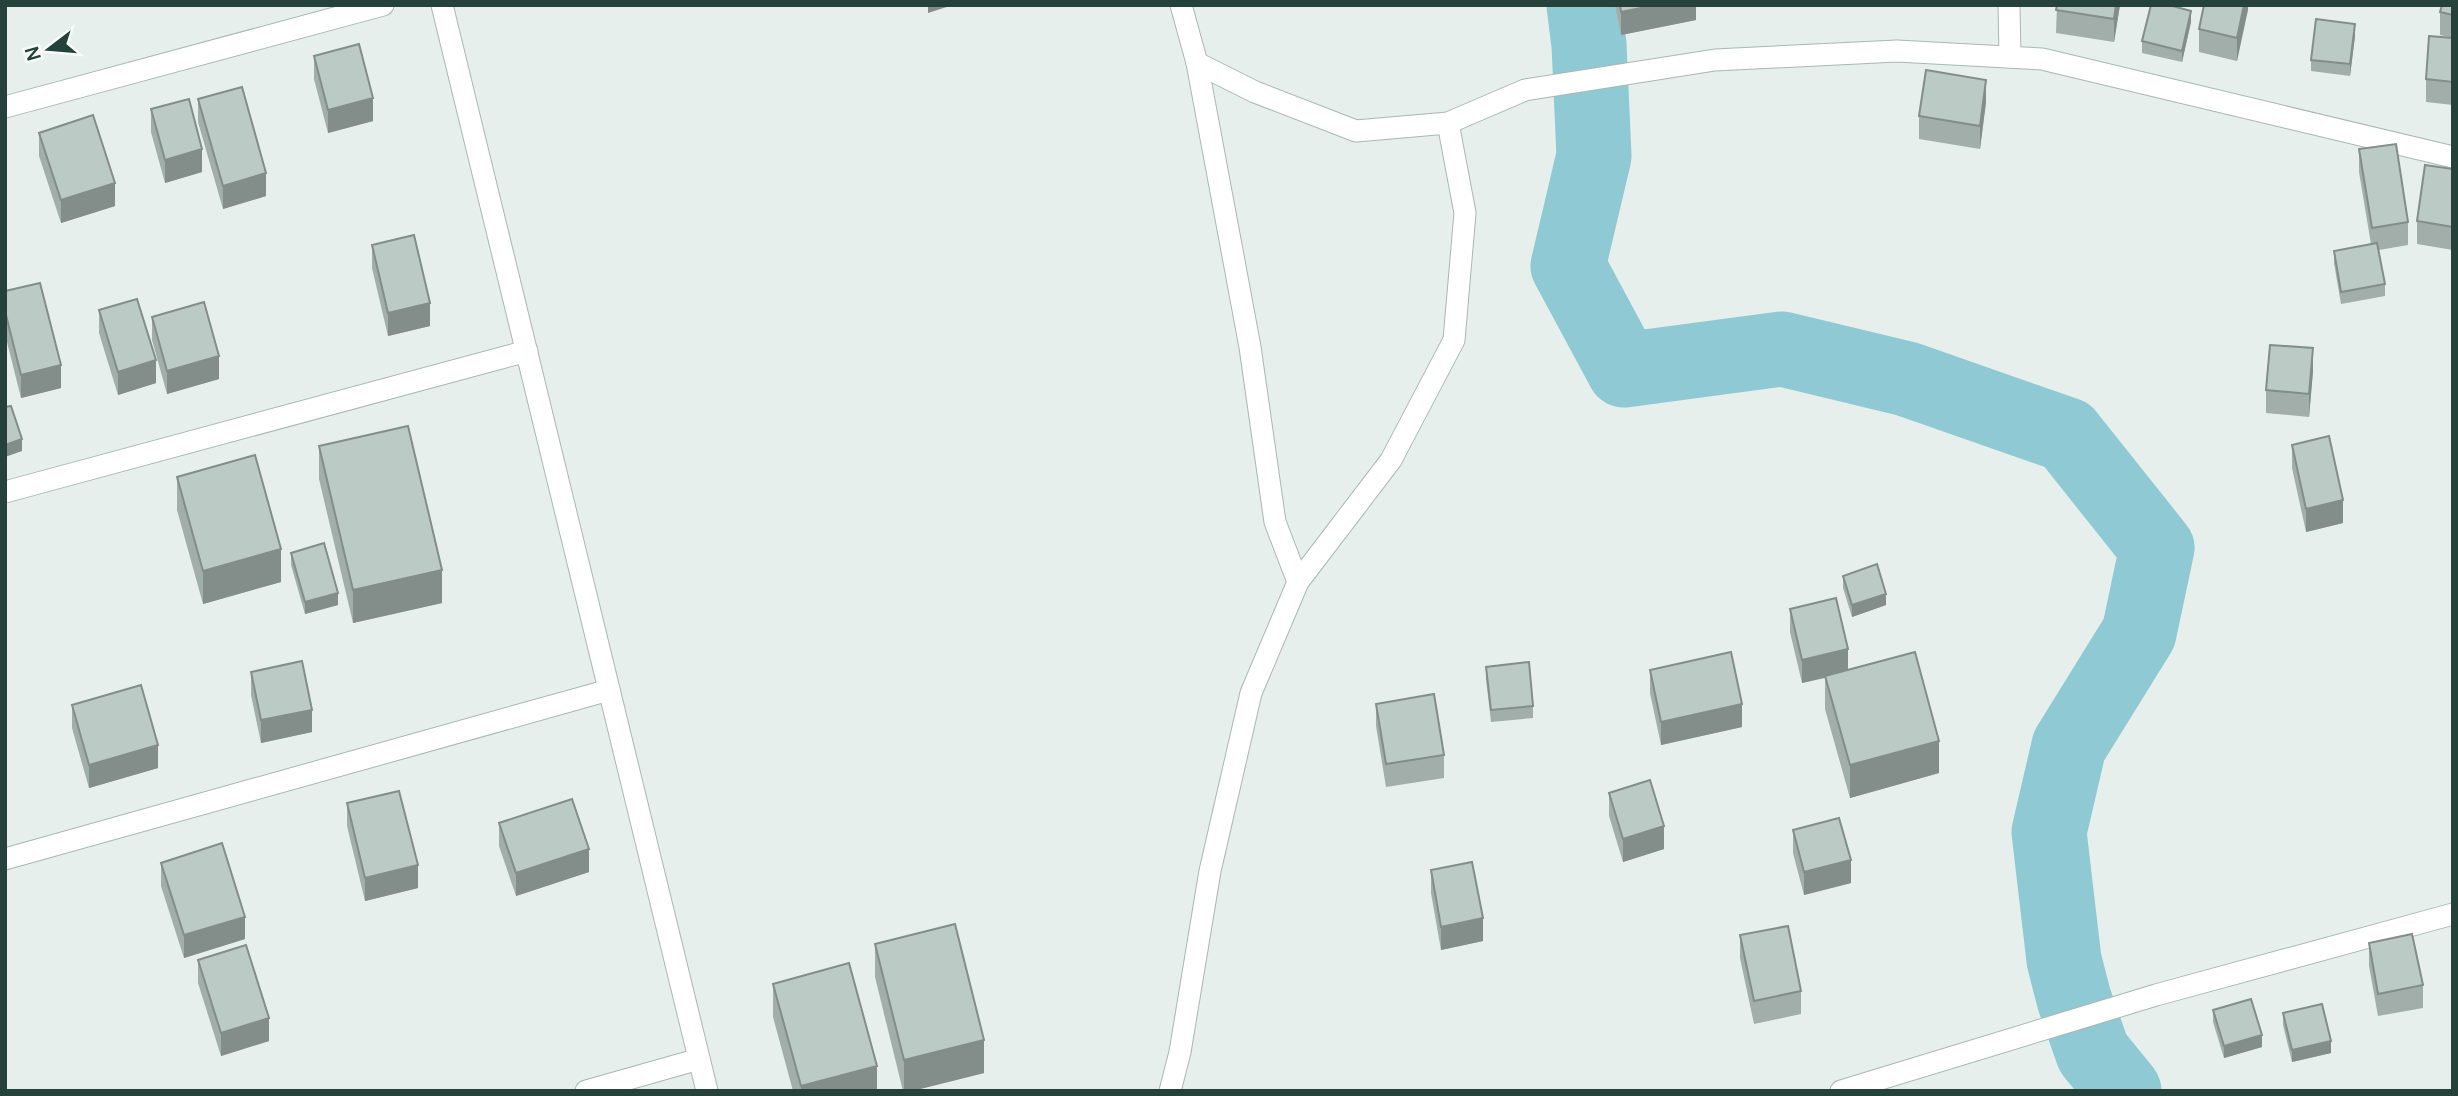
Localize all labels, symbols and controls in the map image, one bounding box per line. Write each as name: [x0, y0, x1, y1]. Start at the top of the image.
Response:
north arrow: [14, 14, 84, 84]
text: N: [18, 44, 47, 64]

